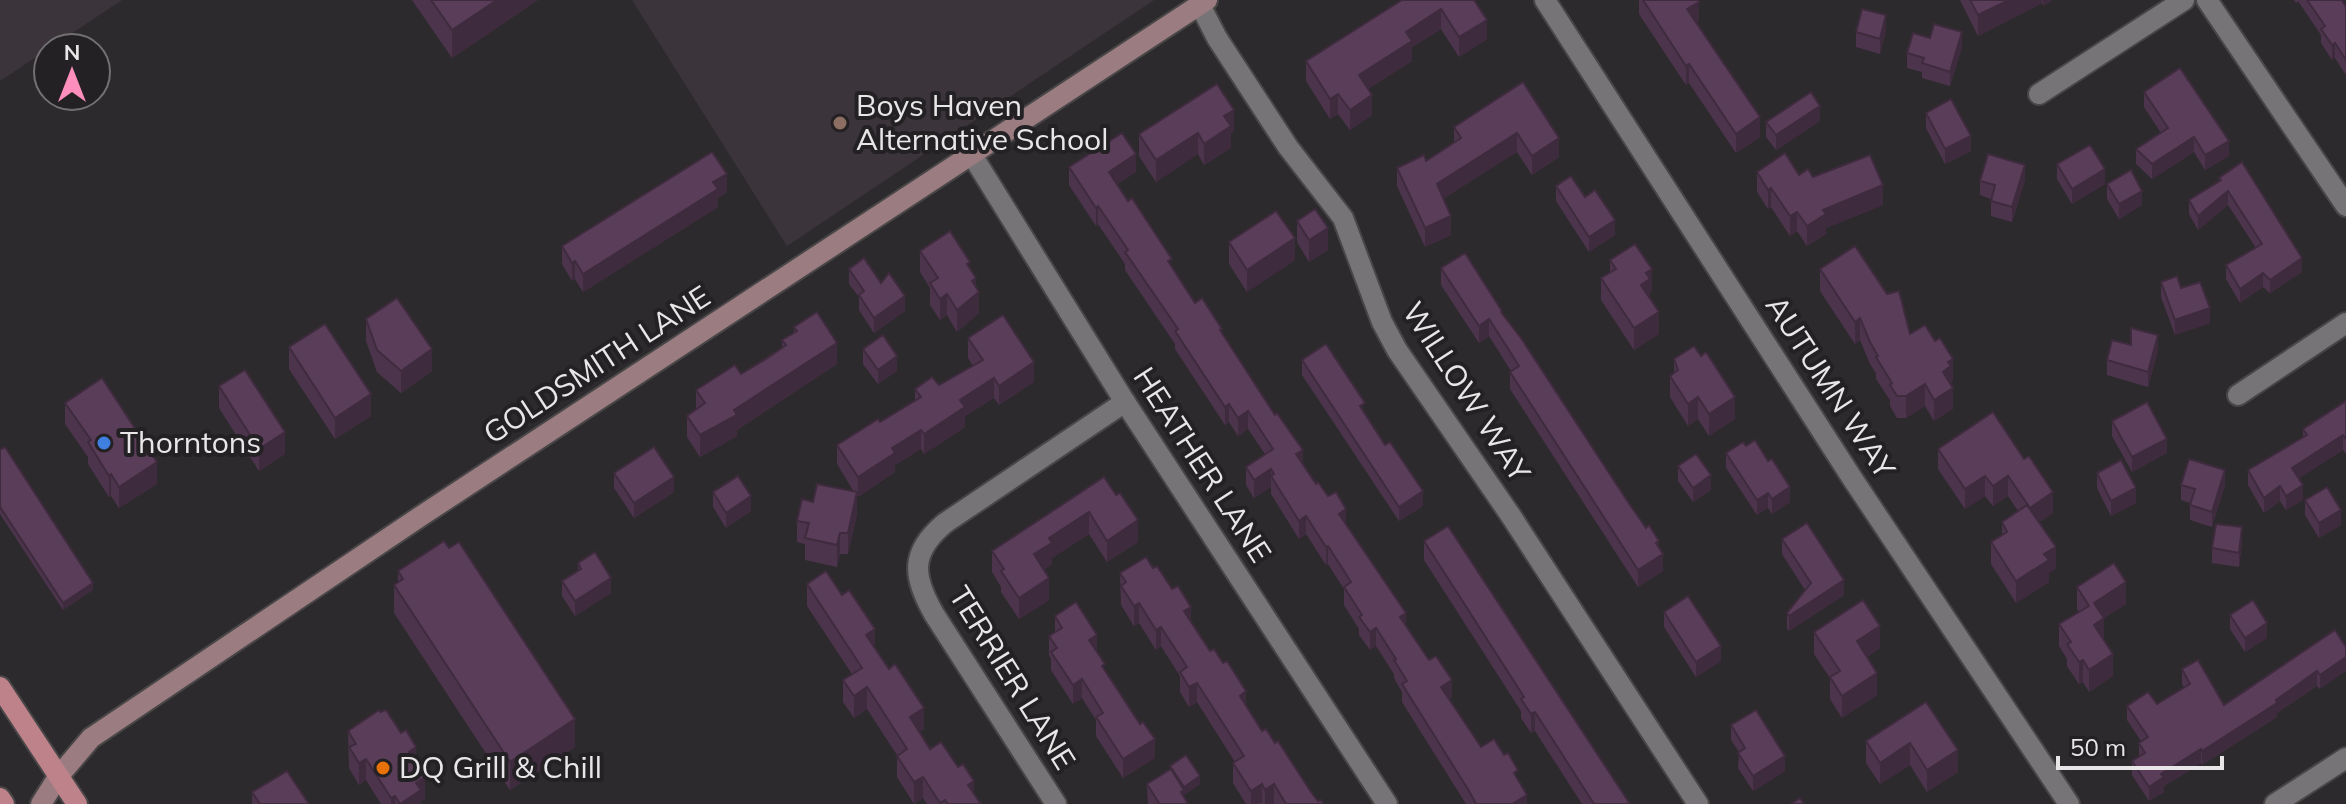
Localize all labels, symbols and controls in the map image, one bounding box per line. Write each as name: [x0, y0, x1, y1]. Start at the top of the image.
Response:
north arrow: [32, 32, 112, 112]
text: N: [64, 38, 80, 66]
place label: Boys Haven Alternative School: [856, 86, 1108, 158]
marker: Boys Haven Alternative School: [831, 114, 849, 132]
street label: GOLDSMITH LANE: [476, 277, 717, 452]
street label: AUTUMN WAY: [1758, 288, 1904, 485]
street label: WILLOW WAY: [1395, 294, 1539, 489]
street label: HEATHER LANE: [1126, 360, 1280, 569]
place label: Thorntons: [120, 423, 261, 461]
marker: Thorntons: [95, 434, 113, 452]
street label: TERRIER LANE: [941, 579, 1084, 776]
scale bar: [2058, 720, 2222, 770]
text: 50 m: [2070, 732, 2126, 762]
place label: DQ Grill & Chill: [399, 748, 602, 786]
marker: DQ Grill & Chill: [374, 759, 392, 777]

